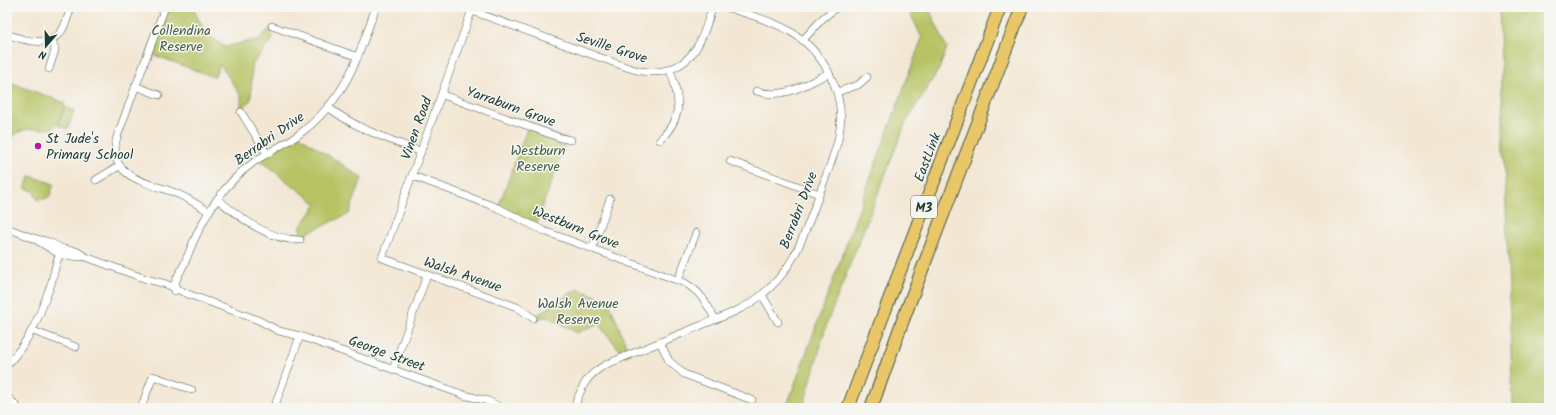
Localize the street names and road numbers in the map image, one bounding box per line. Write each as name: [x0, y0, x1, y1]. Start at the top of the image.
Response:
street label: Seville Grove: [573, 26, 651, 70]
street label: Yarraburn Grove: [463, 81, 559, 134]
street label: Vinen Road: [395, 93, 439, 163]
street label: Berrabri Drive: [230, 106, 310, 171]
street label: EastLink: [908, 129, 948, 185]
street label: Berrabri Drive: [774, 168, 824, 252]
road number: M3: [911, 196, 937, 218]
street label: Westburn Grove: [529, 200, 623, 256]
street label: Walsh Avenue: [421, 251, 505, 299]
street label: George Street: [345, 330, 429, 378]

